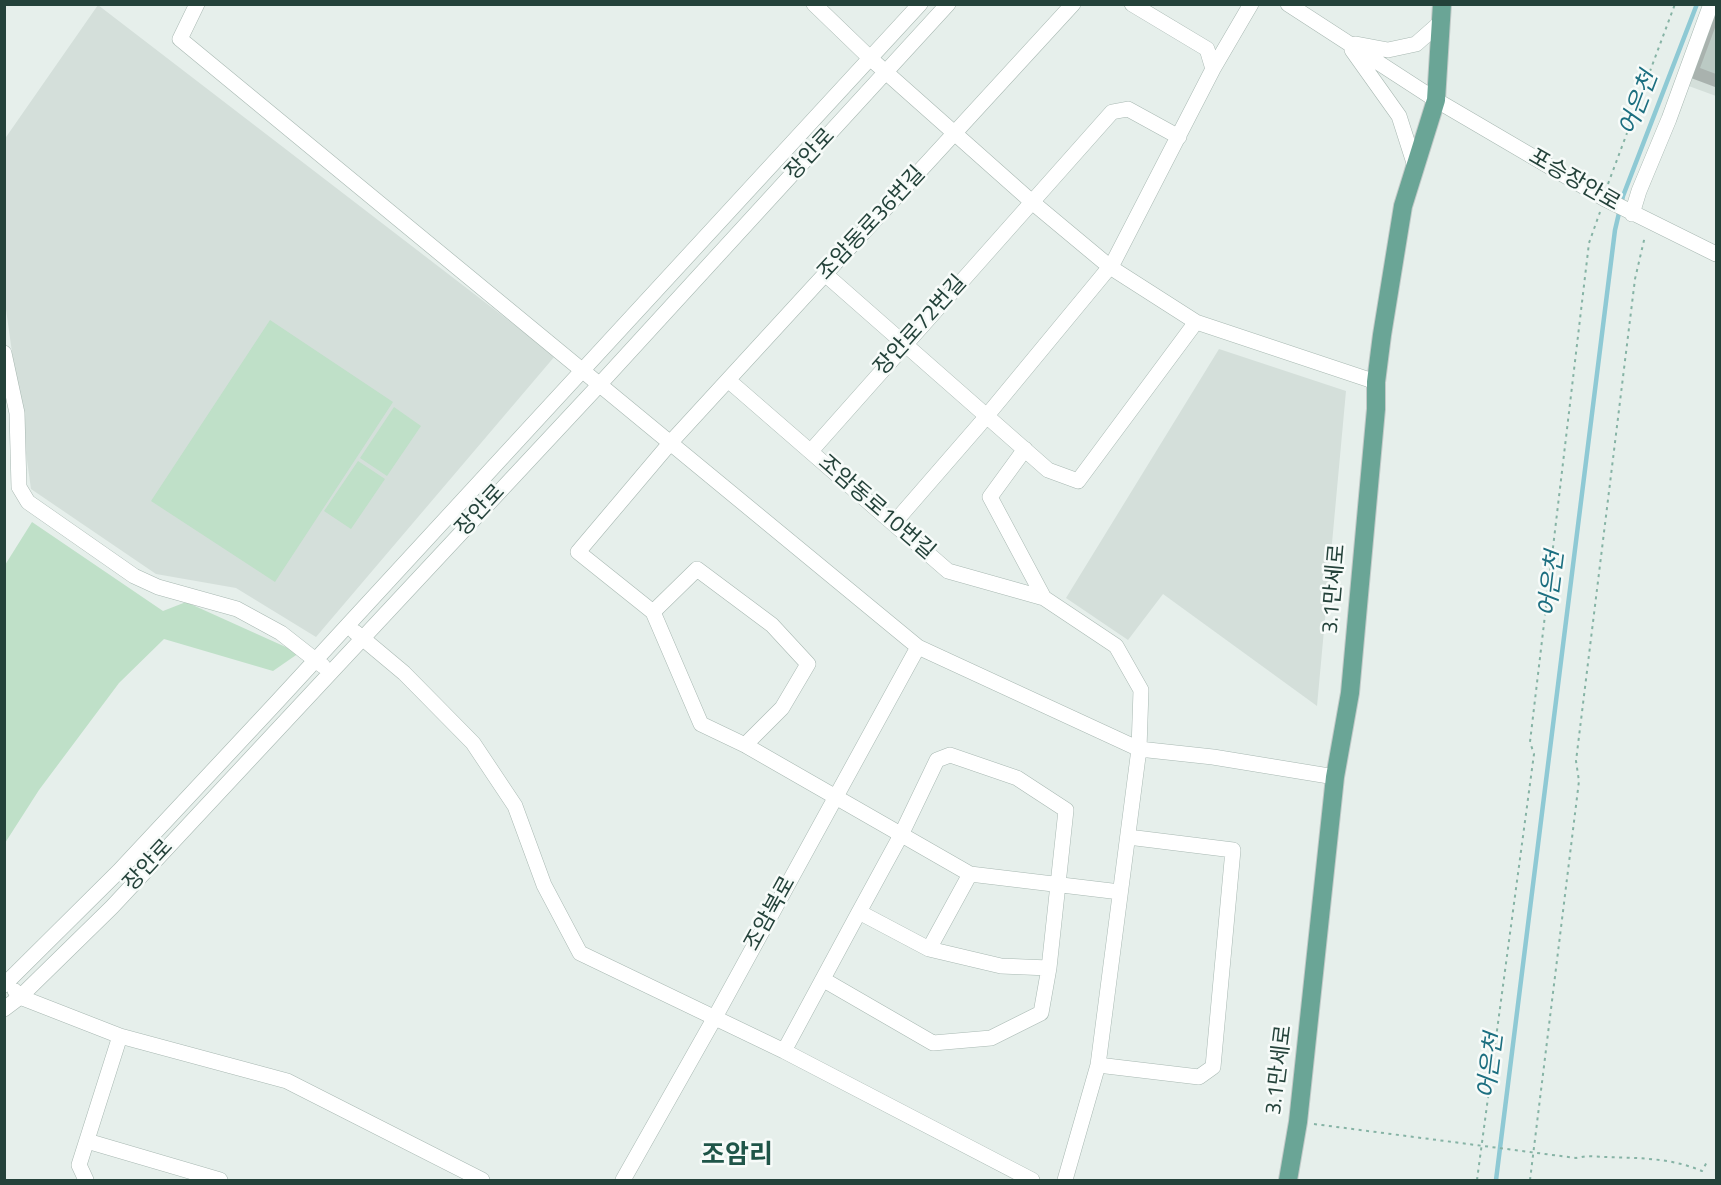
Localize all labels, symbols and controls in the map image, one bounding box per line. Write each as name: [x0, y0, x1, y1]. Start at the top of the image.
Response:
water label: 어은천: [1615, 68, 1665, 140]
street label: 장안로: [781, 124, 841, 186]
street label: 포승장안로: [1524, 144, 1624, 218]
street label: 조암동로36번길: [813, 162, 931, 286]
street label: 장안로72번길: [869, 270, 973, 382]
street label: 조암동로10번길: [812, 450, 940, 566]
street label: 장안로: [451, 480, 511, 542]
street label: 3.1만세로: [1318, 543, 1352, 635]
water label: 어은천: [1535, 549, 1571, 619]
street label: 장안로: [119, 835, 179, 897]
street label: 조암북로: [740, 872, 802, 956]
street label: 3.1만세로: [1261, 1024, 1299, 1116]
water label: 어은천: [1474, 1031, 1510, 1101]
district label: 조암리: [701, 1141, 773, 1173]

